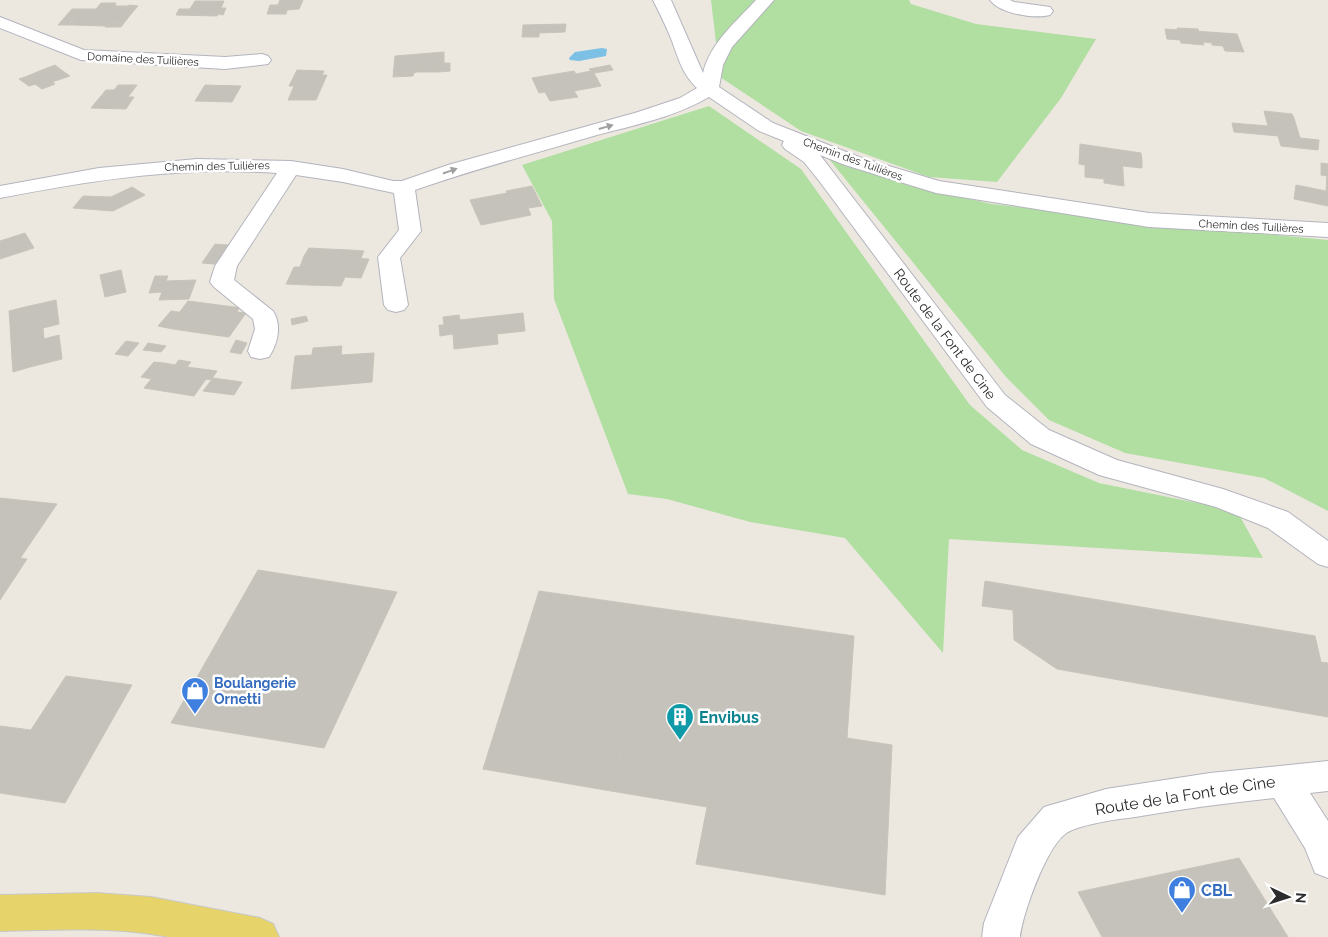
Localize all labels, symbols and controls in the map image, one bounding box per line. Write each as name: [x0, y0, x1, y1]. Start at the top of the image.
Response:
street label: Domaine des Tuilières: [87, 50, 199, 69]
one-way arrow: [599, 122, 614, 130]
street label: Chemin des Tuilières: [801, 135, 905, 184]
street label: Chemin des Tuilières: [164, 159, 270, 174]
one-way arrow: [443, 166, 458, 174]
street label: Chemin des Tuilières: [1198, 217, 1304, 236]
street label: Route de la Font de Cine: [891, 266, 999, 402]
place label: Boulangerie Ornetti: [214, 675, 297, 707]
shop icon: Boulangerie Ornetti: [180, 676, 210, 715]
building icon: Envibus: [665, 702, 695, 741]
place label: Envibus: [699, 708, 759, 727]
street label: Route de la Font de Cine: [1094, 772, 1277, 819]
north arrow: [1263, 872, 1313, 922]
shop icon: CBL: [1167, 875, 1197, 914]
place label: CBL: [1201, 881, 1233, 900]
text: N: [1293, 892, 1309, 904]

